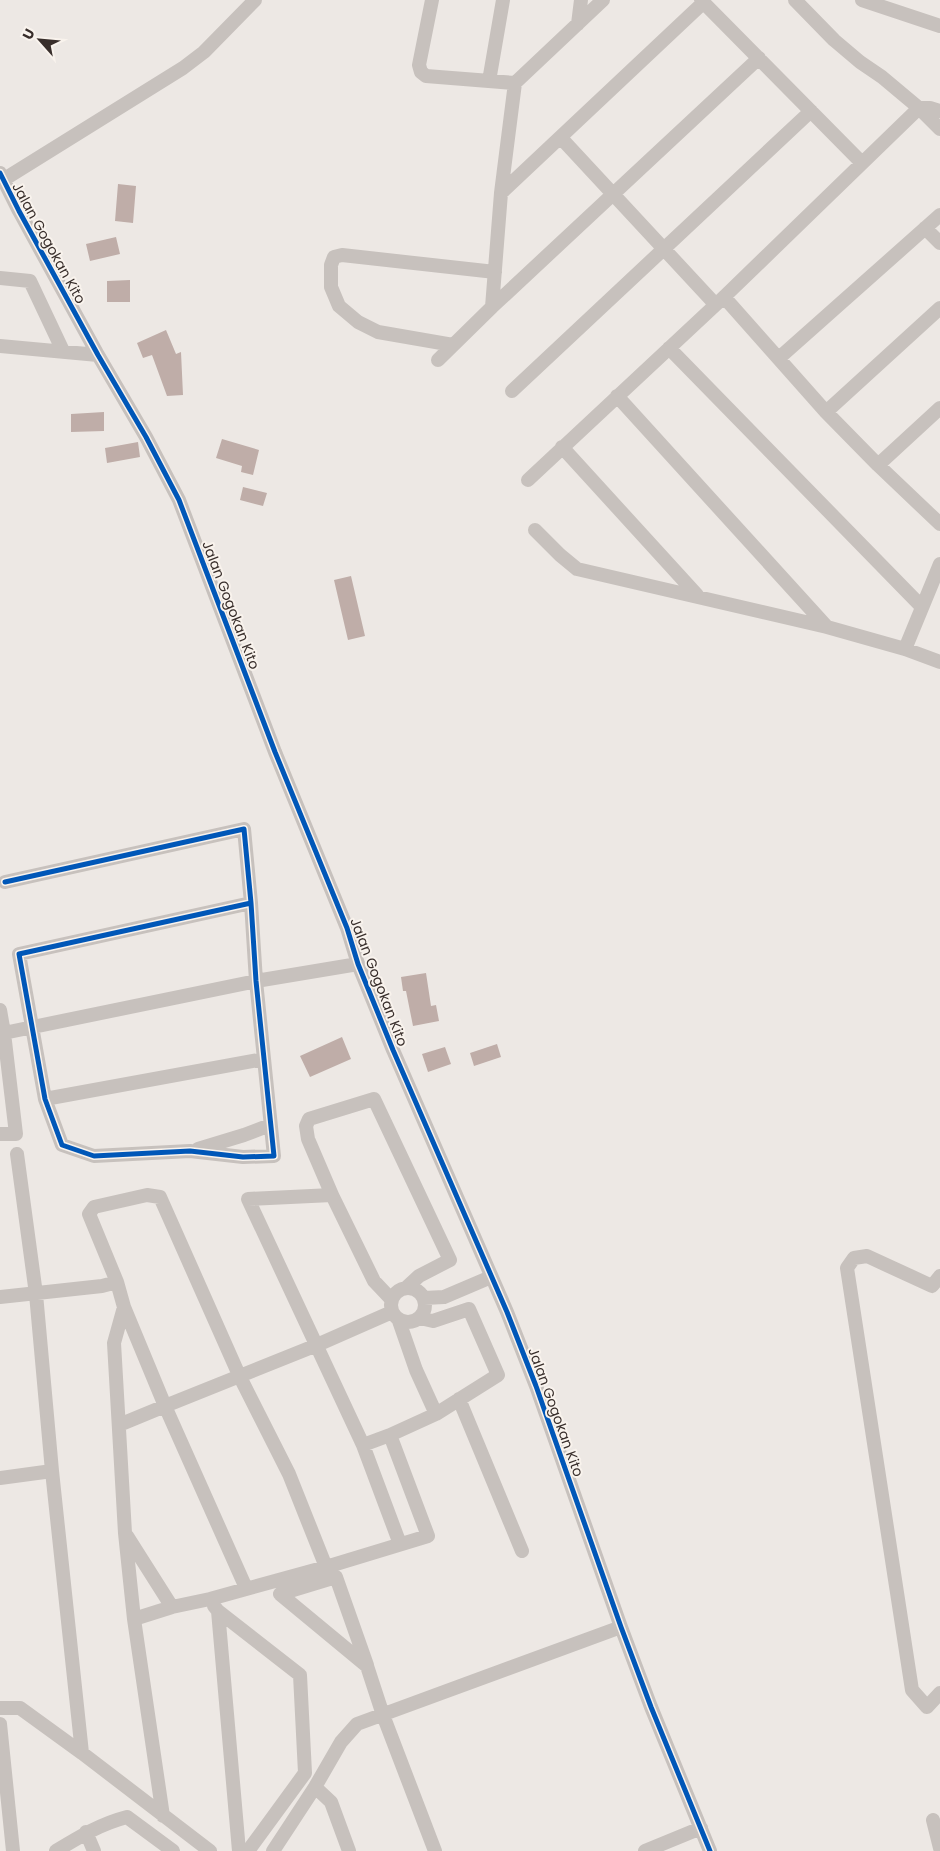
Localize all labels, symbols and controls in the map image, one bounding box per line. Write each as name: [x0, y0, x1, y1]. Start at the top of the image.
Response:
north arrow: [15, 15, 65, 65]
text: U: [17, 25, 40, 43]
street label: Jalan Gogokan Kito: [7, 179, 91, 307]
street label: Jalan Gogokan Kito: [197, 538, 265, 672]
street label: Jalan Gogokan Kito: [345, 915, 413, 1049]
street label: Jalan Gogokan Kito: [523, 1345, 589, 1479]

